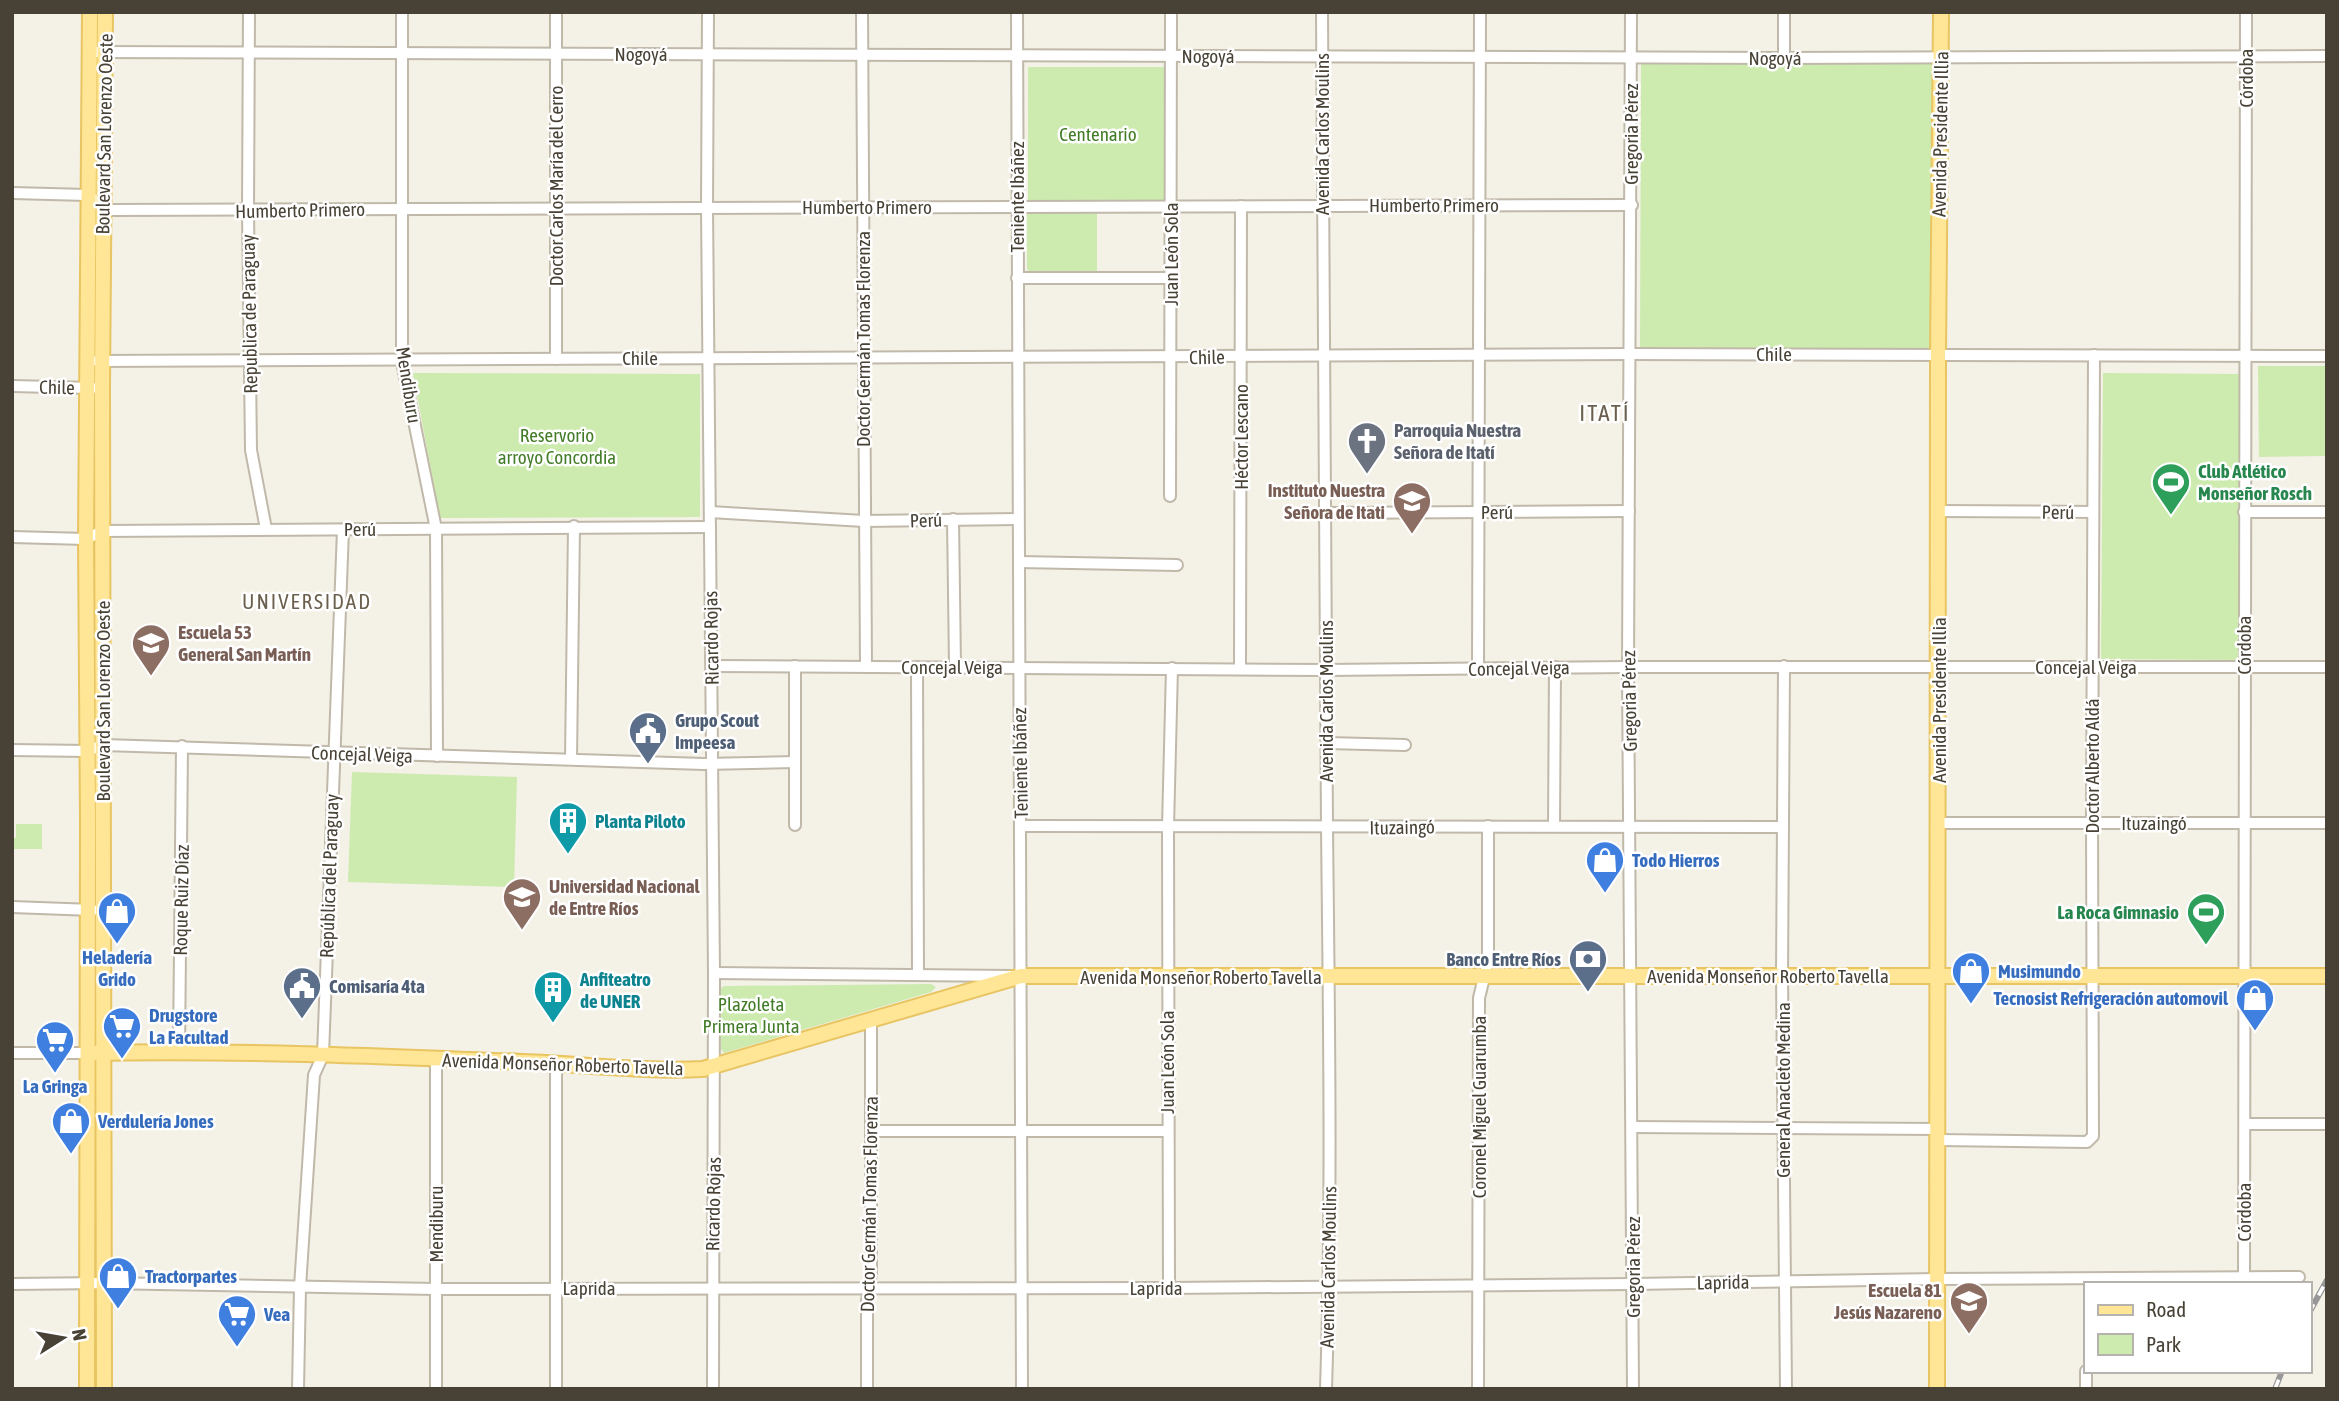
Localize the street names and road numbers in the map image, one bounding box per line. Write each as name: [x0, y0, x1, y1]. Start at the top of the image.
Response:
street label: Boulevard San Lorenzo Oeste: [91, 33, 117, 235]
street label: Nogoyá: [614, 43, 668, 65]
street label: Nogoyá: [1181, 45, 1235, 67]
street label: Nogoyá: [1748, 47, 1802, 69]
street label: Córdoba: [2235, 49, 2257, 107]
street label: Avenida Presidente Illia: [1928, 51, 1952, 217]
street label: Avenida Carlos Moulins: [1311, 53, 1333, 215]
street label: Gregoria Pérez: [1620, 83, 1642, 185]
street label: Doctor Carlos María del Cerro: [545, 86, 567, 286]
street label: Teniente Ibáñez: [1006, 141, 1028, 253]
street label: Humberto Primero: [1369, 194, 1499, 216]
street label: Humberto Primero: [802, 196, 932, 218]
street label: Humberto Primero: [235, 198, 365, 222]
street label: Juan León Sola: [1160, 202, 1182, 306]
street label: Doctor Germán Tomas Florenza: [852, 231, 874, 447]
street label: Republica de Paraguay: [237, 234, 261, 394]
street label: Chile: [1756, 343, 1792, 365]
street label: Mendiburu: [392, 345, 426, 425]
street label: Chile: [1189, 346, 1225, 368]
street label: Chile: [622, 347, 658, 369]
street label: Chile: [39, 376, 75, 398]
street label: Héctor Lescano: [1230, 384, 1252, 490]
street label: Perú: [1481, 501, 1513, 523]
street label: Perú: [2042, 501, 2074, 523]
street label: Perú: [909, 508, 943, 532]
street label: Perú: [344, 518, 376, 540]
street label: Ricardo Rojas: [699, 590, 723, 685]
street label: Boulevard San Lorenzo Oeste: [92, 601, 114, 801]
street label: Córdoba: [2233, 616, 2255, 674]
street label: Avenida Presidente Illia: [1928, 617, 1950, 783]
street label: Avenida Carlos Moulins: [1315, 620, 1337, 782]
street label: Gregoria Pérez: [1617, 650, 1641, 752]
street label: Concejal Veiga: [901, 656, 1003, 678]
street label: Concejal Veiga: [1468, 656, 1570, 680]
street label: Concejal Veiga: [2035, 656, 2137, 678]
street label: Doctor Alberto Aldá: [2081, 698, 2103, 834]
street label: Teniente Ibáñez: [1008, 707, 1032, 819]
street label: Concejal Veiga: [311, 741, 413, 767]
street label: República del Paraguay: [315, 793, 343, 958]
street label: Ituzaingó: [2121, 812, 2187, 834]
street label: Ituzaingó: [1369, 815, 1435, 839]
street label: Roque Ruiz Díaz: [169, 844, 193, 956]
street label: Avenida Monseñor Roberto Tavella: [1647, 965, 1889, 987]
street label: Avenida Monseñor Roberto Tavella: [1080, 966, 1322, 988]
street label: General Anacleto Medina: [1772, 1002, 1794, 1178]
street label: Juan León Sola: [1156, 1010, 1178, 1114]
street label: Coronel Miguel Guarumba: [1468, 1016, 1490, 1198]
street label: Avenida Monseñor Roberto Tavella: [442, 1049, 684, 1079]
street label: Doctor Germán Tomas Florenza: [856, 1096, 882, 1312]
street label: Ricardo Rojas: [701, 1156, 725, 1251]
street label: Córdoba: [2233, 1183, 2255, 1241]
street label: Mendiburu: [425, 1186, 447, 1262]
street label: Avenida Carlos Moulins: [1316, 1186, 1340, 1348]
street label: Gregoria Pérez: [1622, 1216, 1644, 1318]
street label: Laprida: [1696, 1271, 1750, 1293]
street label: Laprida: [562, 1277, 616, 1299]
street label: Laprida: [1129, 1277, 1183, 1299]

